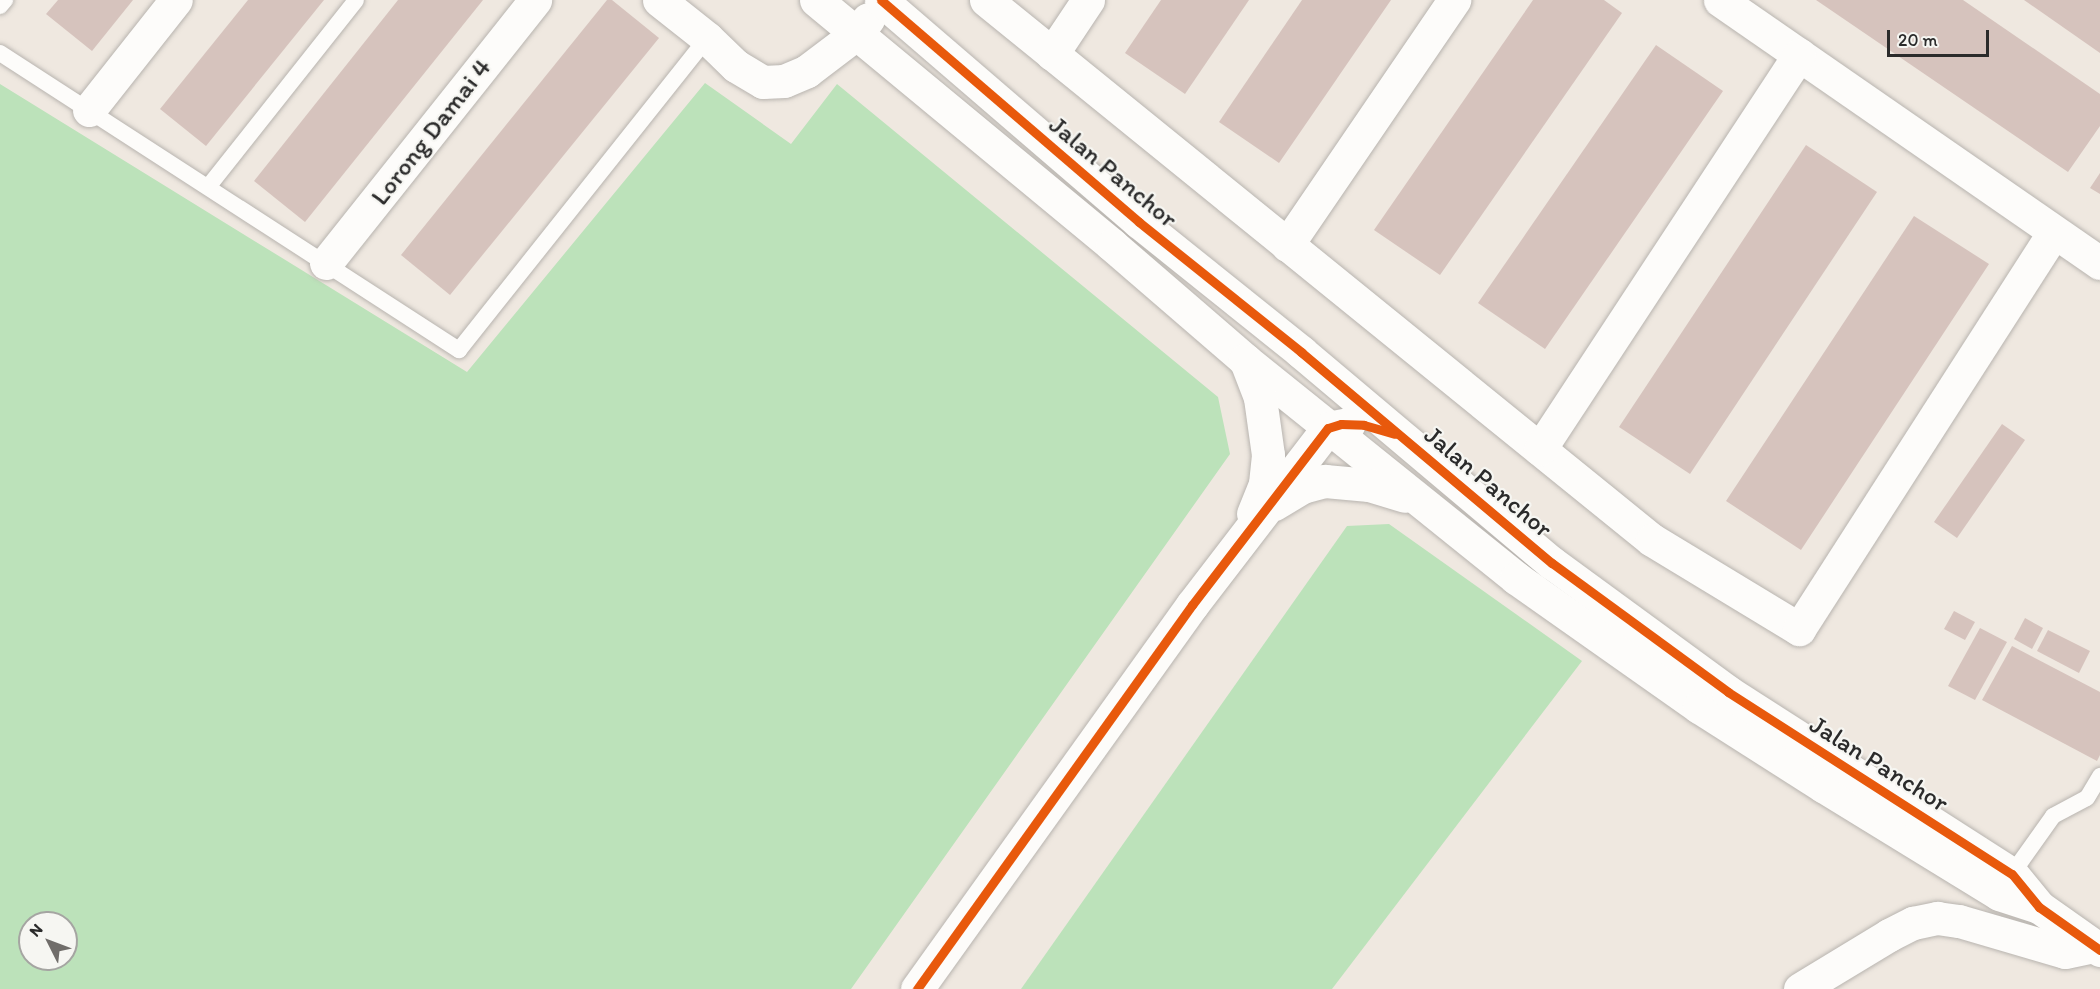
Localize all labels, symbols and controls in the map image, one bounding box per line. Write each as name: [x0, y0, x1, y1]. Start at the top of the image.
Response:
scale bar: [1890, 18, 1992, 56]
text: 20 m: [1898, 29, 1938, 51]
street label: Lorong Damai 4: [364, 53, 498, 211]
street label: Jalan Panchor: [1043, 110, 1183, 234]
street label: Jalan Panchor: [1418, 420, 1558, 544]
street label: Jalan Panchor: [1804, 709, 1954, 819]
north arrow: [18, 911, 78, 971]
text: N: [25, 920, 46, 940]

